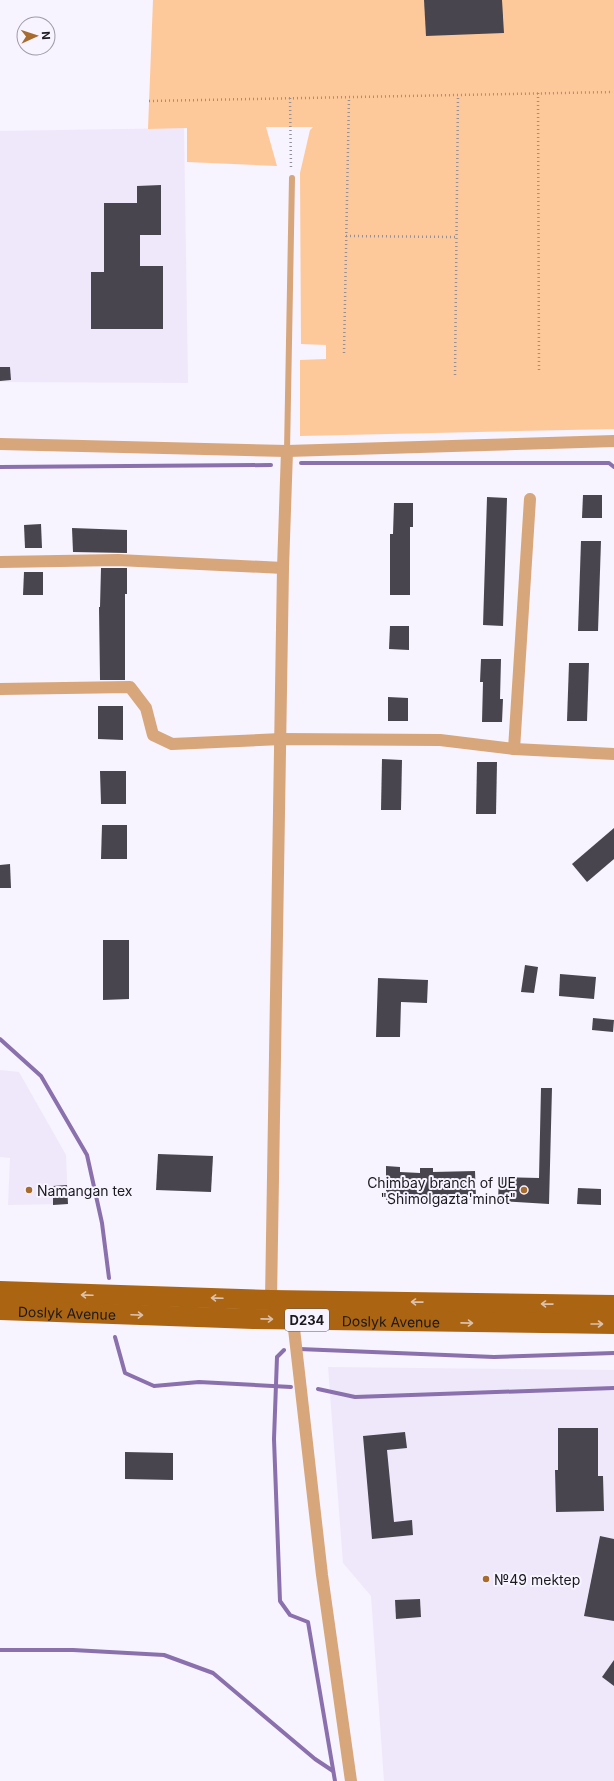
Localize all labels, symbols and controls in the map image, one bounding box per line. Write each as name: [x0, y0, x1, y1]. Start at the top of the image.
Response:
north arrow: [16, 16, 56, 56]
text: N: [39, 31, 53, 40]
place label: Chimbay branch of UE "Shimolgazta'minot": [367, 1174, 516, 1207]
place label: Namangan tex: [37, 1182, 133, 1199]
marker: Namangan tex: [24, 1185, 34, 1195]
marker: Chimbay branch of UE "Shimolgazta'minot": [519, 1185, 529, 1195]
one-way arrow: [81, 1291, 94, 1298]
one-way arrow: [211, 1295, 224, 1302]
one-way arrow: [411, 1298, 424, 1306]
one-way arrow: [541, 1300, 554, 1308]
street label: Doslyk Avenue: [18, 1302, 116, 1323]
road number: D234: [285, 1309, 329, 1331]
one-way arrow: [130, 1311, 143, 1319]
street label: Doslyk Avenue: [342, 1312, 440, 1330]
one-way arrow: [260, 1315, 273, 1323]
one-way arrow: [460, 1319, 473, 1327]
one-way arrow: [590, 1320, 603, 1328]
place label: №49 mektep: [494, 1571, 580, 1588]
marker: №49 mektep: [481, 1574, 491, 1584]

